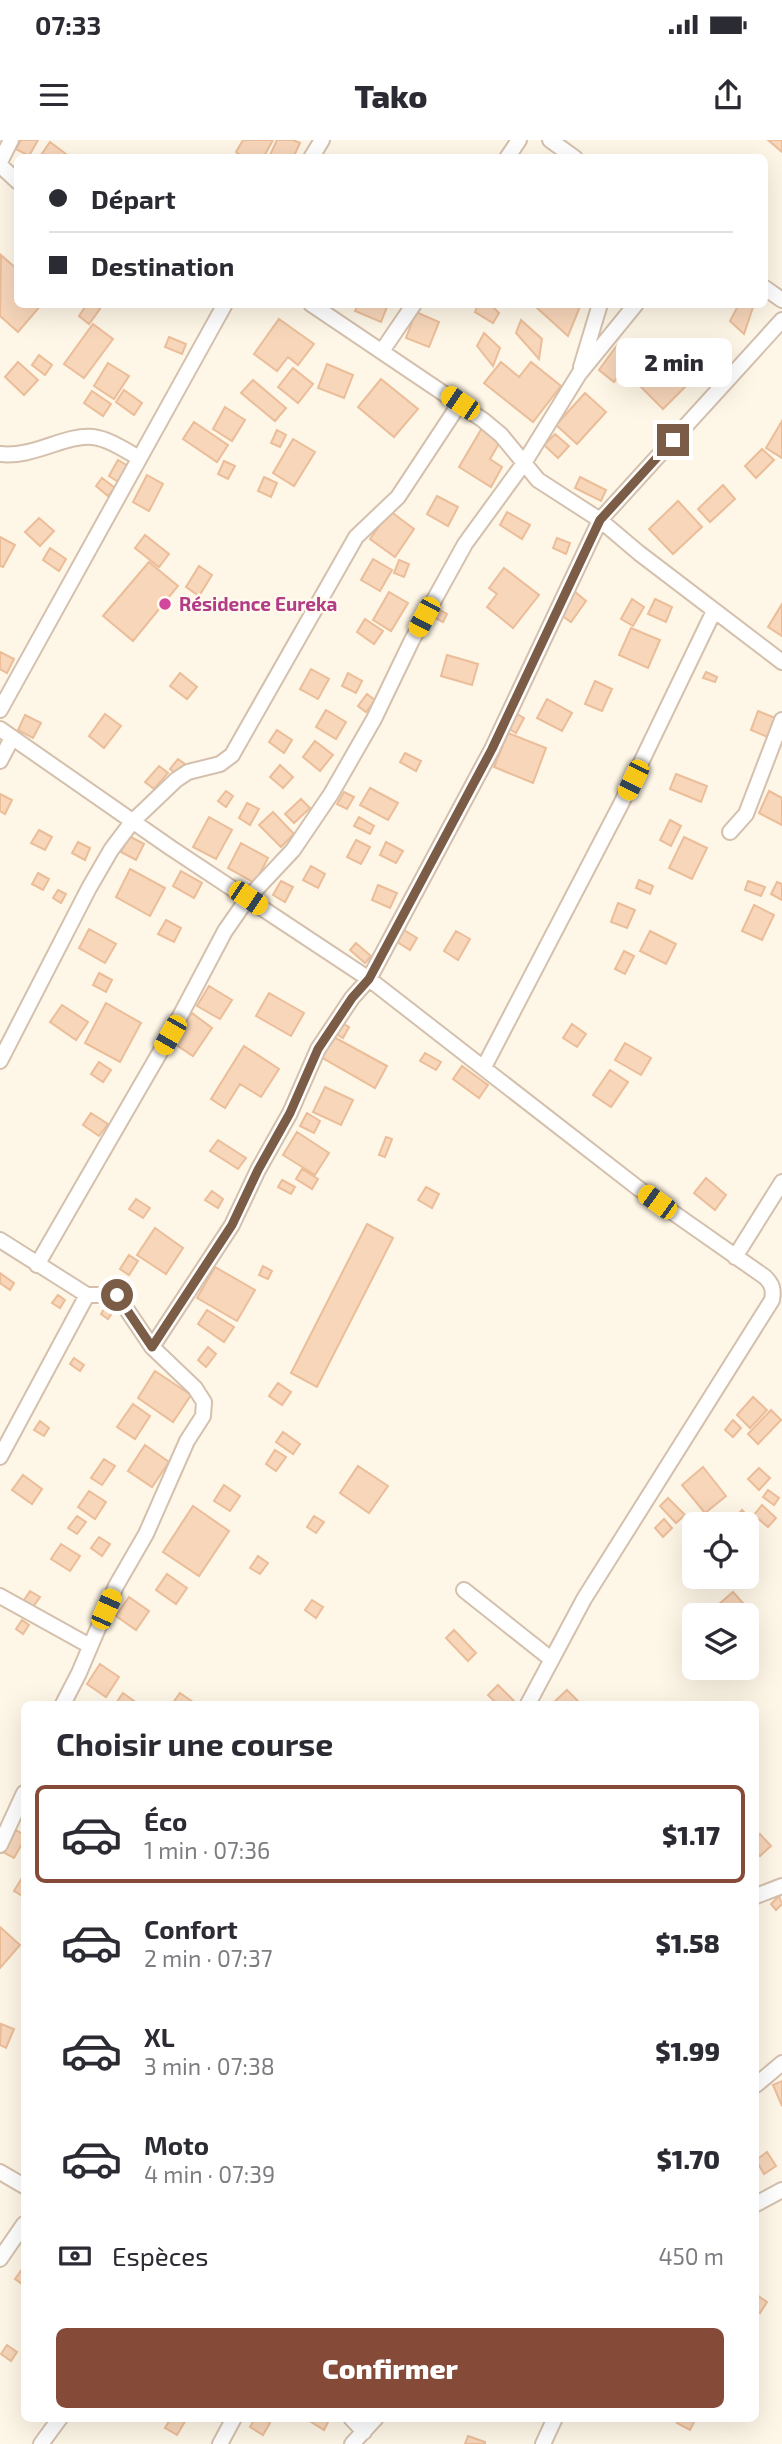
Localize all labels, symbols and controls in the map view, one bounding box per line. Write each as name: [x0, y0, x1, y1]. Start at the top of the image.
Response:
text: 07:33: [35, 9, 101, 40]
icon: menu: [35, 76, 73, 114]
text: Tako: [355, 76, 427, 114]
icon: share: [709, 76, 747, 114]
text: Départ: [91, 183, 176, 214]
text: Destination: [91, 250, 234, 281]
callout: 2 min: [615, 338, 731, 387]
text: 2 min: [644, 348, 704, 376]
car: [437, 383, 484, 423]
route end: [657, 424, 689, 456]
place label: Résidence Eureka: [179, 592, 337, 615]
car: [405, 594, 444, 640]
marker: Résidence Eureka: [157, 596, 173, 612]
car: [615, 757, 652, 803]
car: [225, 878, 272, 918]
car: [151, 1012, 190, 1058]
car: [634, 1181, 681, 1223]
route start: [101, 1279, 133, 1311]
map controls: [682, 1512, 759, 1680]
button: locate: [682, 1512, 759, 1589]
car: [88, 1586, 125, 1632]
button: layers: [682, 1603, 759, 1680]
text: Choisir une course: [56, 1724, 333, 1762]
icon: car: [60, 1803, 123, 1866]
text: Éco: [144, 1805, 187, 1836]
text: $1.17: [662, 1819, 720, 1850]
text: 1 min · 07:36: [144, 1836, 270, 1864]
icon: car: [60, 1911, 123, 1974]
text: Confort: [144, 1913, 238, 1944]
text: $1.58: [655, 1927, 720, 1958]
text: 2 min · 07:37: [144, 1944, 273, 1972]
icon: car: [60, 2019, 123, 2082]
text: XL: [144, 2021, 175, 2052]
text: $1.99: [655, 2035, 720, 2066]
text: 3 min · 07:38: [144, 2052, 275, 2080]
icon: car: [60, 2127, 123, 2190]
text: Moto: [144, 2129, 209, 2160]
text: $1.70: [656, 2143, 720, 2174]
text: 4 min · 07:39: [144, 2160, 275, 2188]
icon: cash: [56, 2237, 94, 2275]
text: Espèces: [112, 2240, 209, 2271]
text: 450 m: [658, 2242, 724, 2270]
button: Confirmer: [56, 2328, 724, 2408]

